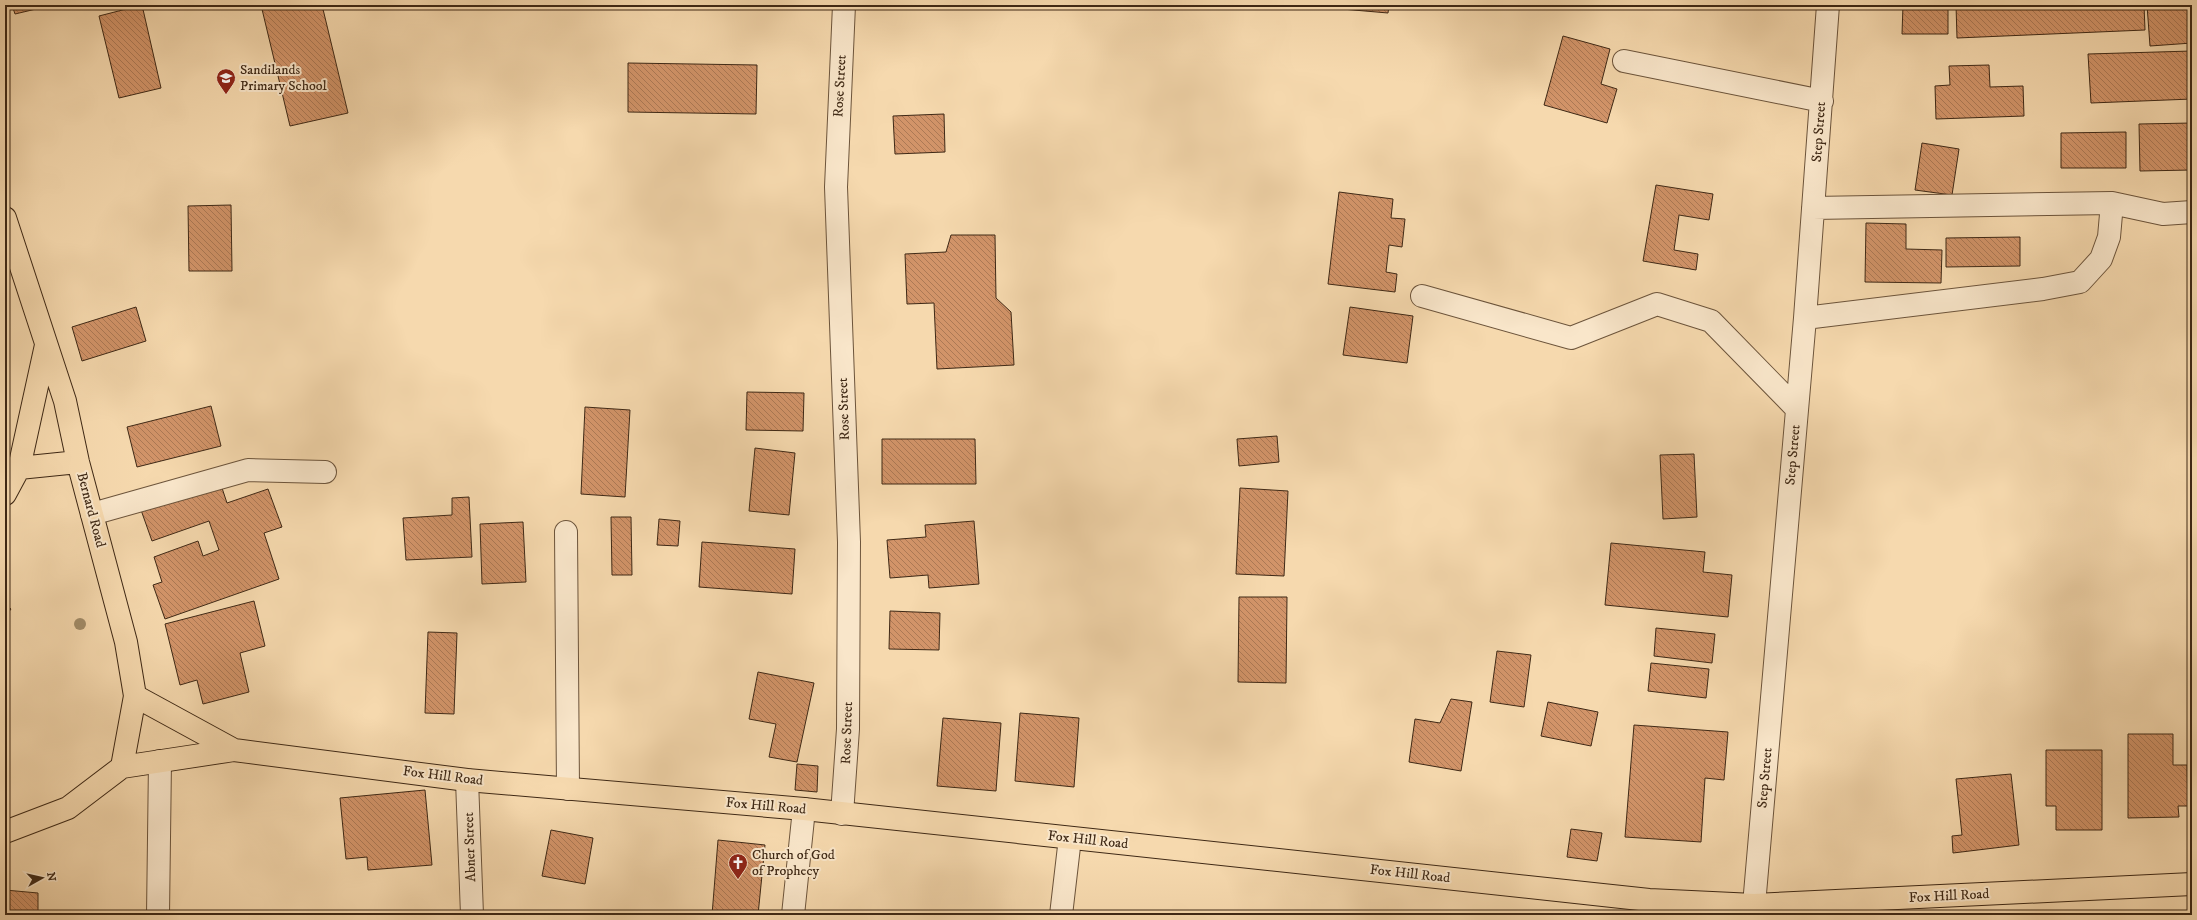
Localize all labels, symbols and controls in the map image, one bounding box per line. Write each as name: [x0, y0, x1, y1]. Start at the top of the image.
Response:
street label: Rose Street: [829, 54, 851, 118]
place label: Sandilands Primary School: [240, 61, 327, 95]
school or university icon: Sandilands Primary School: [215, 67, 237, 95]
street label: Step Street: [1808, 101, 1830, 163]
street label: Rose Street: [834, 377, 854, 441]
street label: Step Street: [1781, 423, 1805, 486]
street label: Bernard Road: [72, 470, 110, 550]
street label: Rose Street: [837, 701, 857, 765]
street label: Step Street: [1753, 746, 1777, 809]
street label: Fox Hill Road: [402, 762, 484, 790]
street label: Fox Hill Road: [725, 794, 807, 818]
street label: Abner Street: [460, 811, 480, 882]
street label: Fox Hill Road: [1047, 827, 1129, 853]
place label: Church of God of Prophecy: [752, 846, 835, 880]
church icon: Church of God of Prophecy: [727, 852, 749, 880]
north arrow: [22, 858, 62, 898]
street label: Fox Hill Road: [1369, 861, 1451, 887]
text: N: [43, 871, 58, 882]
street label: Fox Hill Road: [1908, 885, 1990, 907]

